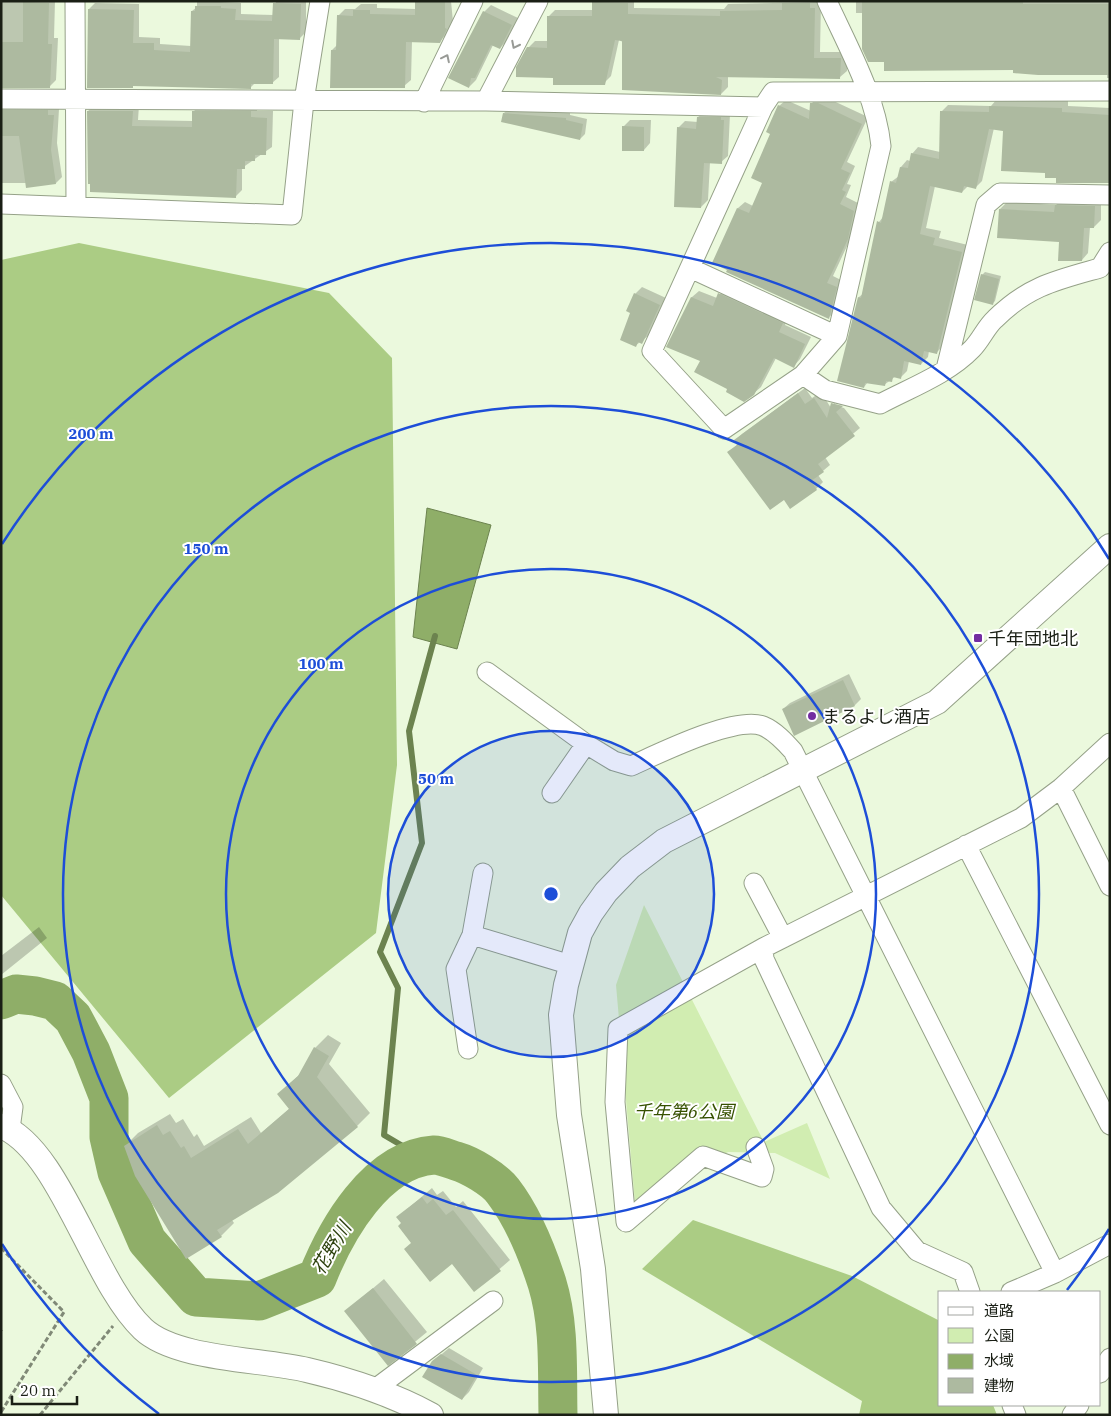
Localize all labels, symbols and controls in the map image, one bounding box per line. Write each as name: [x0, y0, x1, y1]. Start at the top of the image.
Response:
one-way arrow: [511, 39, 521, 48]
one-way arrow: [439, 54, 450, 63]
text: 200 m: [68, 424, 114, 443]
text: 150 m: [183, 539, 229, 558]
place label: 千年団地北: [988, 627, 1078, 650]
marker: 千年団地北: [972, 632, 984, 644]
text: 100 m: [298, 654, 344, 673]
place label: まるよし酒店: [822, 705, 930, 728]
marker: まるよし酒店: [806, 710, 818, 722]
text: 50 m: [418, 769, 454, 788]
centre of rings: [542, 885, 560, 903]
park label: 千年第6公園: [634, 1100, 737, 1123]
water label: 花野川: [306, 1216, 357, 1279]
legend: [938, 1291, 1101, 1406]
text: 道路: [984, 1301, 1014, 1320]
text: 公園: [984, 1326, 1014, 1345]
text: 水域: [984, 1351, 1014, 1370]
scale bar: [12, 1374, 78, 1406]
text: 建物: [984, 1376, 1014, 1395]
text: 20 m: [20, 1381, 56, 1400]

